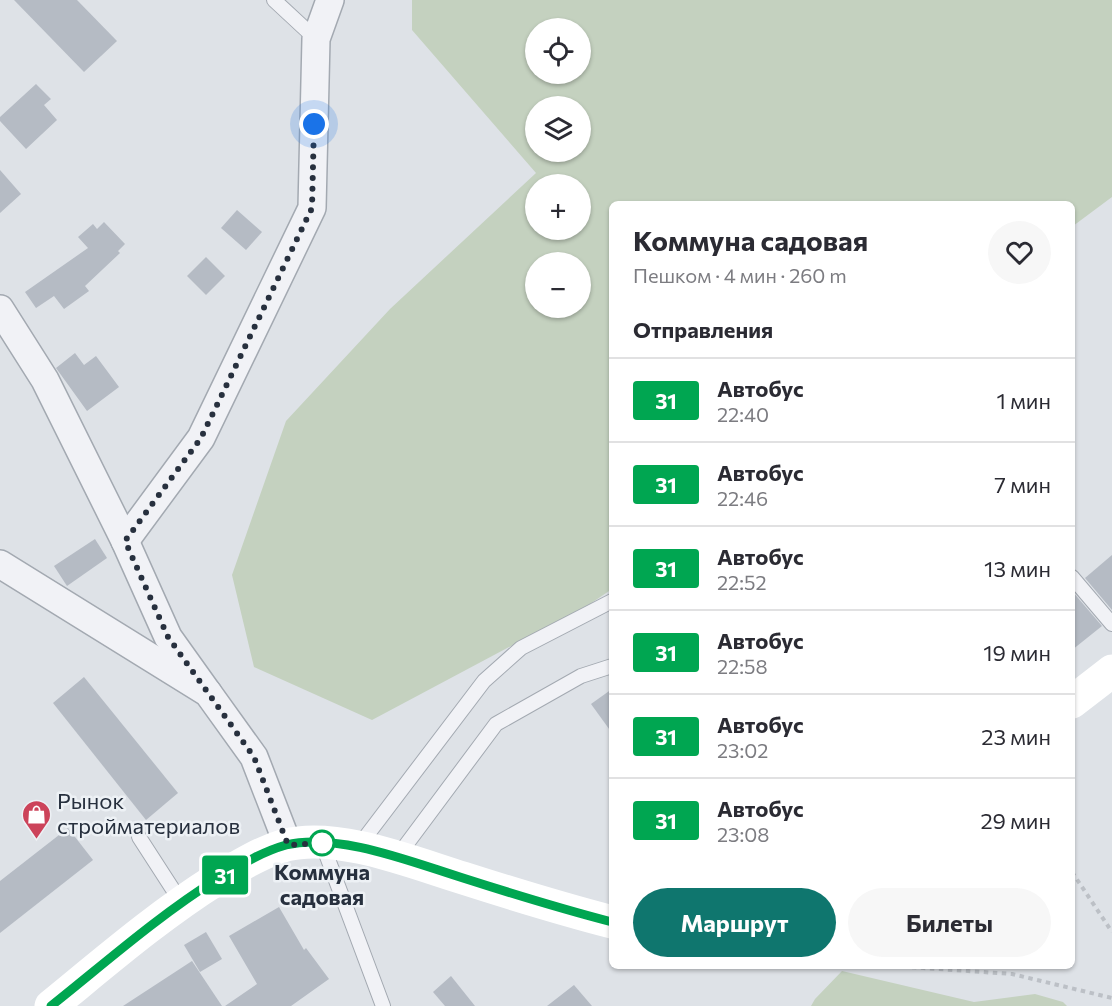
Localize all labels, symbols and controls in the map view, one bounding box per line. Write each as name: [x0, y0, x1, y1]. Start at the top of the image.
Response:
map controls: [525, 18, 591, 318]
button: locate: [525, 18, 591, 84]
button: layers: [525, 96, 591, 162]
your location: [299, 109, 329, 139]
button: +: [525, 174, 591, 240]
button: heart: [988, 221, 1051, 284]
text: Коммуна садовая: [633, 223, 868, 257]
button: −: [525, 252, 591, 318]
text: Пешком · 4 мин · 260 m: [633, 263, 847, 287]
text: Отправления: [633, 316, 773, 343]
text: Автобус: [717, 375, 804, 402]
text: 1 мин: [997, 387, 1051, 414]
text: 31: [655, 388, 677, 413]
text: 22:40: [717, 402, 769, 426]
text: Автобус: [717, 459, 804, 486]
text: 7 мин: [994, 471, 1051, 498]
text: 31: [655, 472, 677, 497]
text: 22:46: [717, 486, 768, 510]
text: Автобус: [717, 543, 804, 570]
text: 13 мин: [984, 555, 1051, 582]
text: 31: [655, 556, 677, 581]
text: 22:52: [717, 570, 766, 594]
text: Автобус: [717, 627, 804, 654]
text: 19 мин: [983, 639, 1051, 666]
text: 31: [655, 640, 677, 665]
text: 22:58: [717, 654, 768, 678]
text: Автобус: [717, 711, 804, 738]
text: 23 мин: [981, 723, 1051, 750]
text: 31: [655, 724, 677, 749]
text: 23:02: [717, 738, 768, 762]
place label: Рынок стройматериалов: [57, 787, 240, 839]
text: Автобус: [717, 795, 804, 822]
shop icon: Рынок стройматериалов: [20, 798, 52, 840]
text: 29 мин: [980, 807, 1051, 834]
text: 31: [655, 808, 677, 833]
text: 23:08: [717, 822, 769, 846]
marker: Коммуна садовая: [309, 830, 335, 856]
line badge: 31: [198, 856, 252, 894]
place label: Коммуна садовая: [274, 858, 370, 910]
text: 31: [214, 863, 236, 888]
button: Маршрут: [633, 888, 836, 957]
button: Билеты: [848, 888, 1051, 957]

